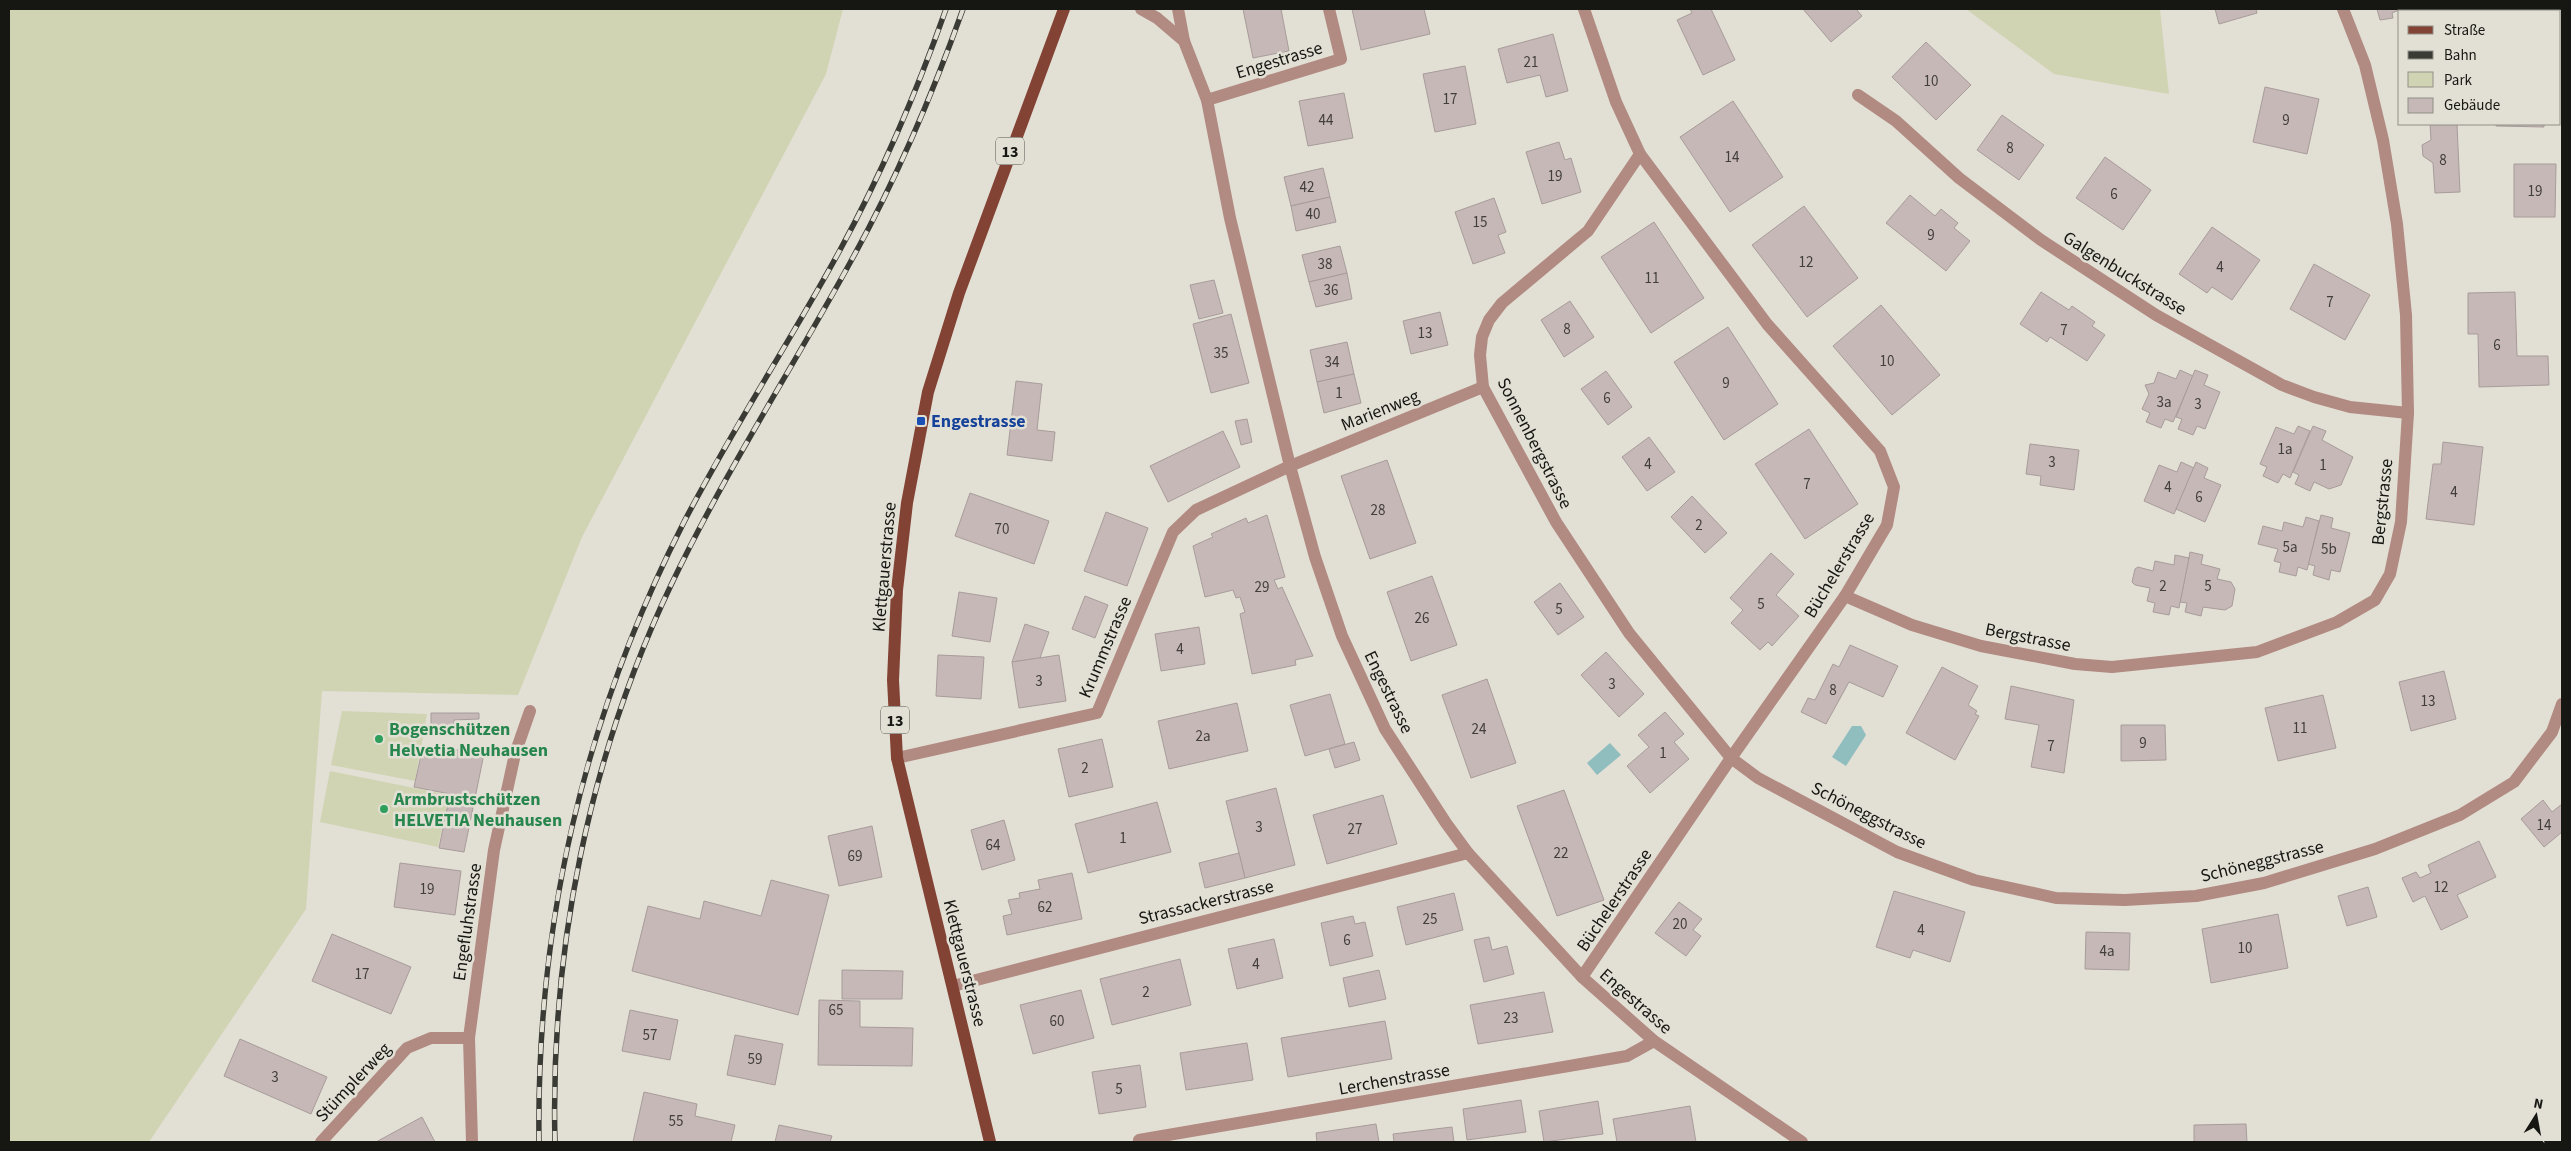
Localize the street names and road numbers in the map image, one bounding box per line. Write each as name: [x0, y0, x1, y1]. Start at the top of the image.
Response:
street label: Engestrasse: [1233, 35, 1326, 85]
road number: 13: [996, 138, 1024, 164]
street label: Galgenbuckstrasse: [2058, 225, 2191, 322]
street label: Sonnenbergstrasse: [1491, 373, 1578, 513]
street label: Marienweg: [1337, 383, 1423, 437]
street label: Bergstrasse: [2366, 458, 2399, 547]
street label: Klettgauerstrasse: [866, 501, 903, 633]
street label: Büchelerstrasse: [1798, 508, 1881, 623]
street label: Krummstrasse: [1073, 592, 1138, 702]
street label: Bergstrasse: [1983, 617, 2073, 658]
street label: Engestrasse: [1358, 647, 1419, 738]
road number: 13: [881, 706, 909, 734]
street label: Schöneggstrasse: [1807, 776, 1931, 855]
street label: Schöneggstrasse: [2198, 834, 2326, 889]
street label: Büchelerstrasse: [1571, 844, 1658, 957]
street label: Engefluhstrasse: [447, 862, 488, 983]
street label: Strassackerstrasse: [1136, 874, 1276, 931]
street label: Klettgauerstrasse: [937, 897, 992, 1029]
street label: Engestrasse: [1594, 963, 1678, 1040]
street label: Stümplerweg: [310, 1037, 397, 1128]
street label: Lerchenstrasse: [1337, 1057, 1452, 1102]

